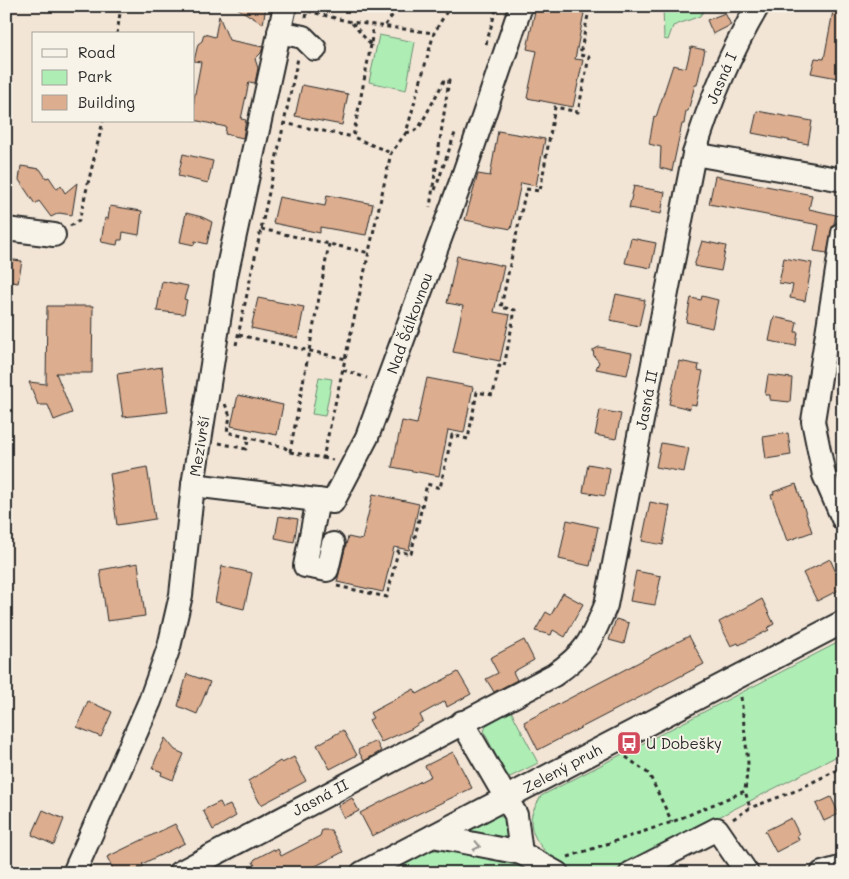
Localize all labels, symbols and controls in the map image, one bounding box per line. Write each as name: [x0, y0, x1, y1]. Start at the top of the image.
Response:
legend: [32, 32, 195, 122]
text: Road: [78, 42, 115, 62]
street label: Jasná I: [701, 49, 741, 107]
text: Park: [78, 66, 112, 86]
text: Building: [78, 92, 135, 112]
street label: Nad Šálkovnou: [381, 270, 437, 376]
street label: Jasná II: [630, 368, 662, 432]
street label: Mezivrší: [184, 414, 214, 478]
bus stop icon: U Dobešky: [616, 730, 642, 756]
place label: U Dobešky: [646, 733, 722, 753]
street label: Zelený pruh: [519, 739, 605, 797]
street label: Jasná II: [289, 774, 352, 820]
one-way arrow: [472, 840, 481, 851]

